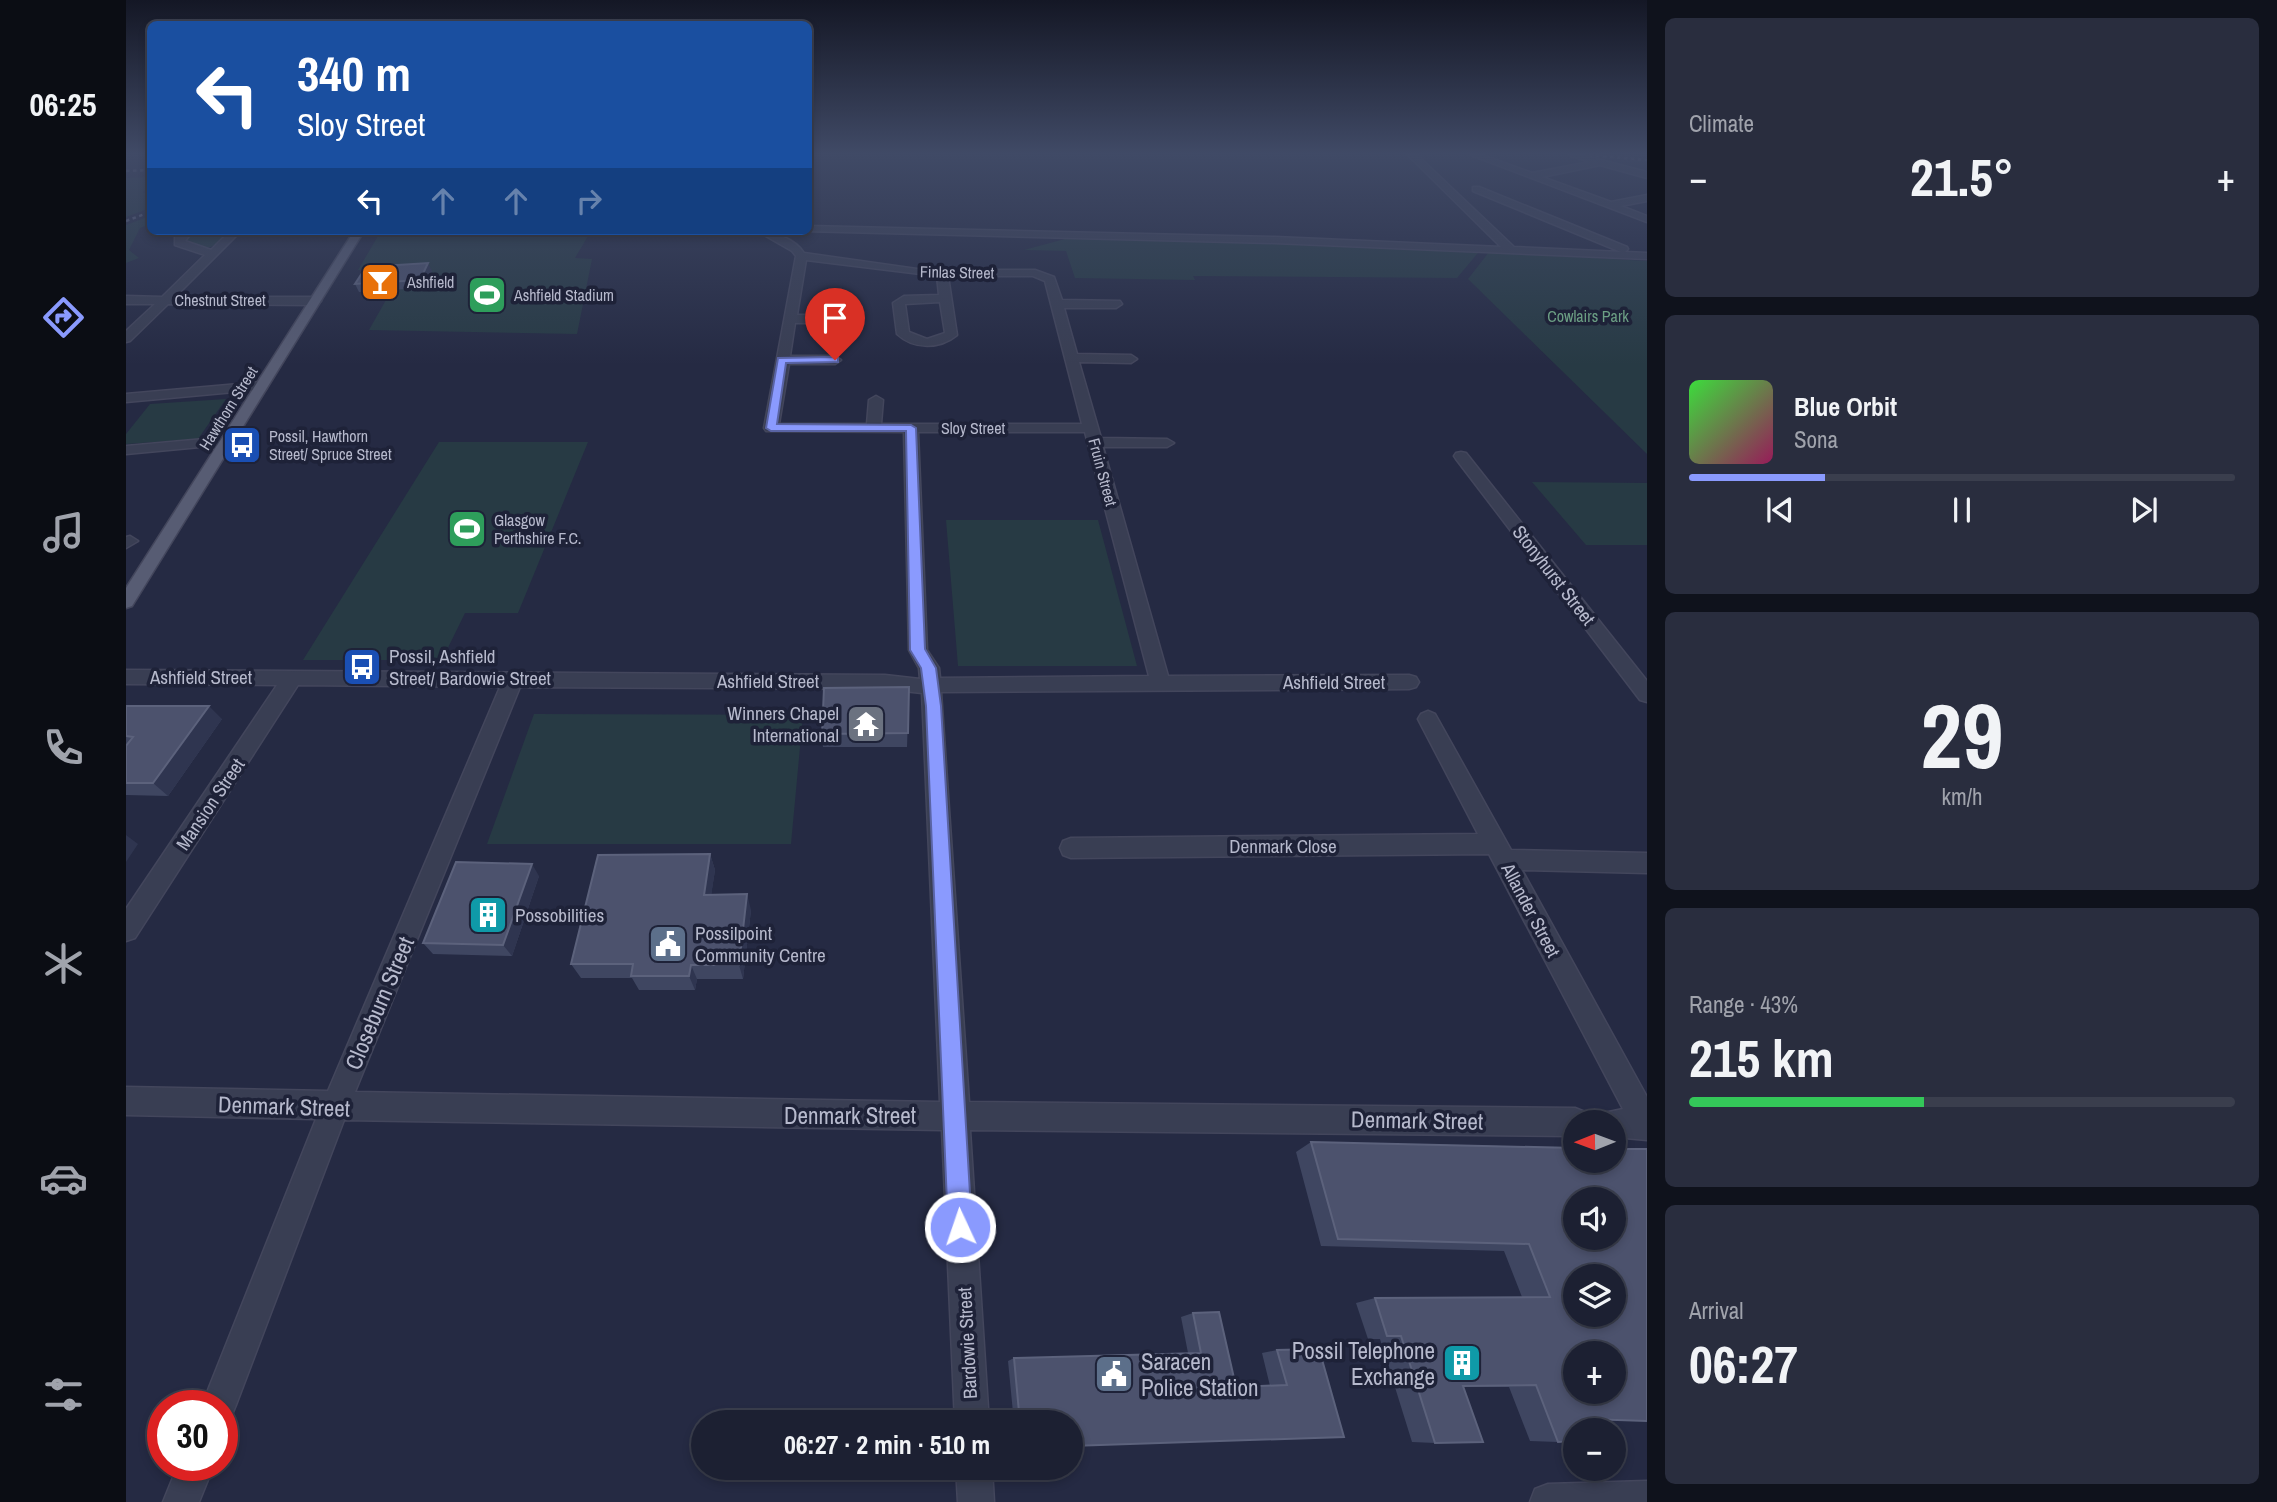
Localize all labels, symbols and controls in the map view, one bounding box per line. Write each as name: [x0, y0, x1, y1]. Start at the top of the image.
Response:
text: 340 m: [297, 40, 411, 106]
icon: left: [182, 49, 273, 140]
text: 06:25: [29, 83, 97, 126]
text: Sloy Street: [297, 103, 425, 146]
text: Climate: [1689, 108, 1754, 139]
text: 21.5°: [1910, 142, 2014, 212]
text: −: [1689, 152, 1707, 203]
text: +: [2217, 152, 2235, 203]
icon: left: [351, 182, 389, 220]
icon: ahead: [424, 182, 462, 220]
icon: ahead: [497, 182, 535, 220]
icon: right: [570, 182, 608, 220]
street label: Finlas Street: [920, 260, 995, 284]
bar icon: Ashfield: [359, 261, 401, 303]
place label: Ashfield: [406, 271, 454, 293]
sports icon: Ashfield Stadium: [466, 274, 508, 316]
place label: Ashfield Stadium: [513, 284, 614, 306]
pin: [805, 288, 865, 360]
street label: Chestnut Street: [174, 289, 266, 311]
icon: directions: [39, 293, 88, 342]
icon: arrive: [816, 299, 854, 337]
park label: Cowlairs Park: [1547, 305, 1629, 327]
street label: Hawthorn Street: [194, 362, 263, 454]
text: Blue Orbit: [1794, 389, 1897, 424]
street label: Sloy Street: [941, 417, 1005, 439]
bus stop icon: Possil, Hawthorn Street/ Spruce Street: [221, 424, 263, 466]
text: Sona: [1794, 424, 1838, 455]
place label: Possil, Hawthorn Street/ Spruce Street: [269, 425, 392, 465]
street label: Fruin Street: [1083, 436, 1123, 509]
icon: previous: [1761, 491, 1799, 529]
icon: pause: [1943, 491, 1981, 529]
icon: next: [2125, 491, 2163, 529]
icon: music: [39, 508, 88, 557]
sports icon: Glasgow Perthshire F.C.: [446, 508, 488, 550]
place label: Glasgow Perthshire F.C.: [494, 509, 582, 549]
street label: Stonyhurst Street: [1507, 520, 1602, 631]
place label: Possil, Ashfield Street/ Bardowie Street: [389, 643, 552, 691]
bus stop icon: Possil, Ashfield Street/ Bardowie Street: [341, 646, 383, 688]
street label: Ashfield Street: [149, 664, 253, 690]
street label: Ashfield Street: [716, 668, 820, 694]
street label: Ashfield Street: [1282, 669, 1386, 695]
text: 29: [1921, 674, 2004, 796]
place label: Winners Chapel International: [727, 700, 839, 748]
temple icon: Winners Chapel International: [845, 703, 887, 745]
icon: phone: [39, 723, 88, 772]
street label: Mansion Street: [170, 752, 251, 855]
text: km/h: [1942, 781, 1982, 812]
street label: Denmark Close: [1229, 833, 1337, 859]
street label: Allander Street: [1495, 858, 1567, 962]
building icon: Possobilities: [467, 894, 509, 936]
place label: Possobilities: [515, 902, 604, 928]
place label: Possilpoint Community Centre: [695, 920, 826, 968]
public building icon: Possilpoint Community Centre: [647, 923, 689, 965]
street label: Closeburn Street: [337, 932, 421, 1074]
icon: climate: [39, 939, 88, 988]
text: Range · 43%: [1689, 989, 1798, 1020]
text: 215 km: [1689, 1023, 1834, 1093]
street label: Denmark Street: [217, 1088, 351, 1124]
street label: Denmark Street: [784, 1100, 916, 1131]
street label: Denmark Street: [1351, 1103, 1483, 1137]
north arrow: [1563, 1110, 1626, 1172]
map controls: [1563, 1110, 1626, 1481]
icon: car: [39, 1154, 88, 1203]
button: sound: [1563, 1187, 1626, 1250]
position arrow: [923, 1190, 997, 1264]
button: layers: [1563, 1264, 1626, 1327]
street label: Bardowie Street: [951, 1286, 983, 1399]
text: Arrival: [1689, 1295, 1744, 1326]
text: 06:27: [1689, 1329, 1798, 1399]
place label: Possil Telephone Exchange: [1292, 1335, 1435, 1392]
button: +: [1563, 1341, 1626, 1404]
building icon: Possil Telephone Exchange: [1441, 1342, 1483, 1384]
place label: Saracen Police Station: [1141, 1346, 1258, 1403]
public building icon: Saracen Police Station: [1093, 1353, 1135, 1395]
icon: filters: [39, 1370, 88, 1419]
speed limit sign: 30: [147, 1390, 238, 1481]
button: −: [1563, 1418, 1626, 1481]
text: 06:27 · 2 min · 510 m: [784, 1427, 990, 1462]

